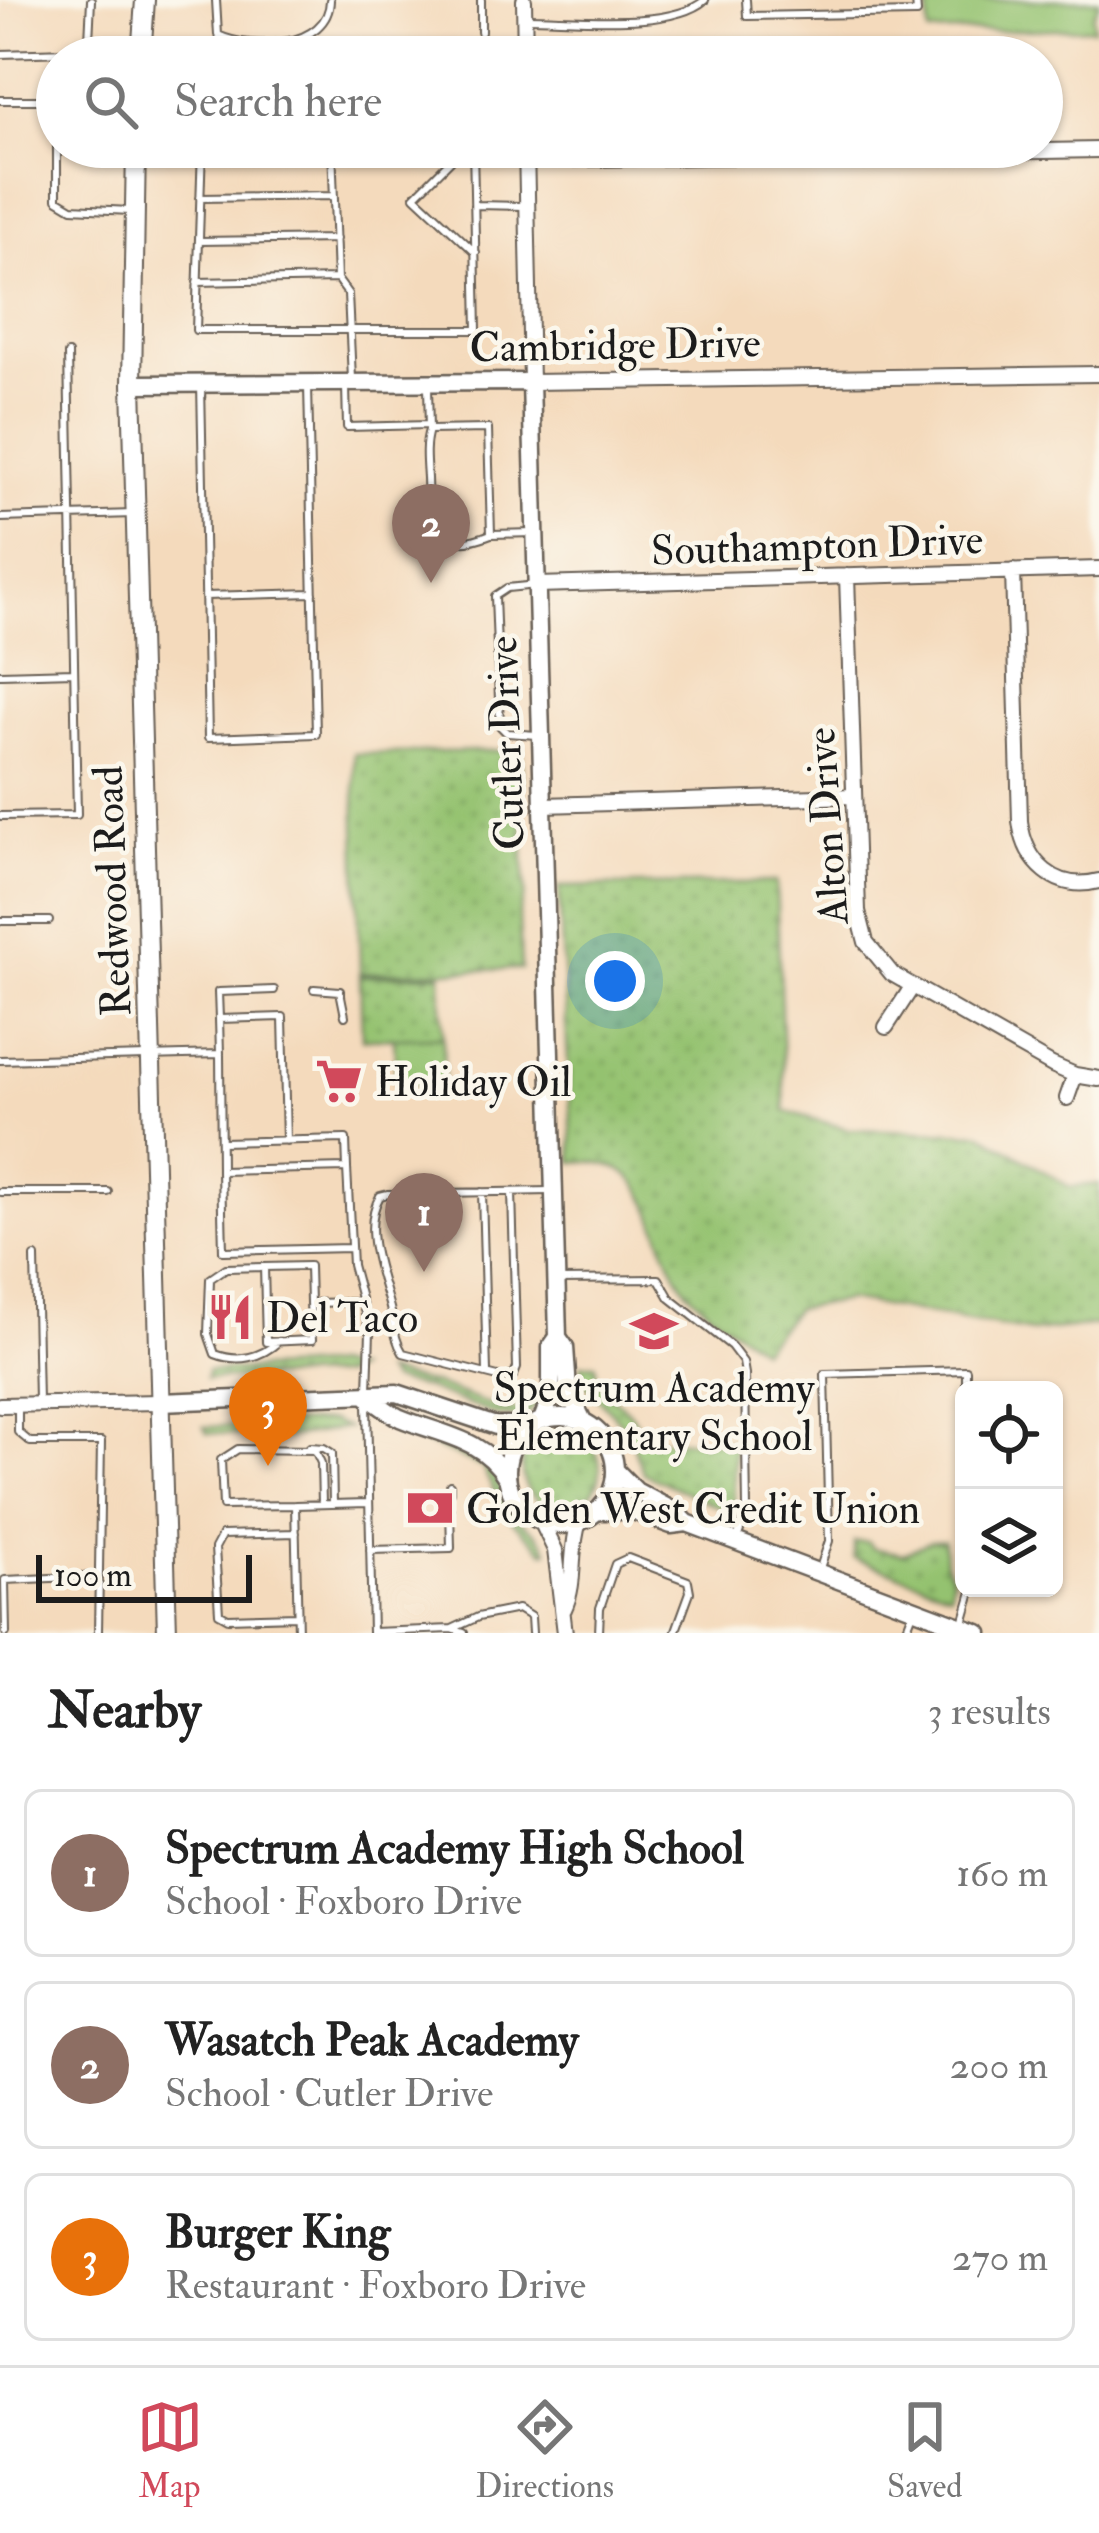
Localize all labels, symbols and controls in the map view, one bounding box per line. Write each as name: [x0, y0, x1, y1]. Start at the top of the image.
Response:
search box: [36, 36, 1063, 168]
icon: search: [78, 69, 144, 135]
text: Search here: [174, 74, 382, 130]
street label: Cambridge Drive: [469, 317, 761, 375]
pin: 2: [392, 484, 470, 583]
street label: Southampton Drive: [650, 514, 984, 578]
street label: Cutler Drive: [477, 635, 537, 851]
street label: Alton Drive: [795, 726, 861, 927]
street label: Redwood Road: [83, 764, 143, 1017]
your location: [585, 951, 645, 1011]
supermarket icon: Holiday Oil: [314, 1056, 364, 1106]
place label: Holiday Oil: [375, 1057, 572, 1109]
pin: 1: [385, 1173, 463, 1272]
restaurant icon: Del Taco: [205, 1292, 255, 1342]
place label: Del Taco: [266, 1293, 418, 1345]
school or university icon: Spectrum Academy Elementary School: [629, 1306, 679, 1356]
place label: Spectrum Academy Elementary School: [493, 1363, 815, 1463]
pin: 3: [229, 1367, 307, 1466]
map controls: [955, 1381, 1063, 1597]
button: locate: [955, 1381, 1063, 1489]
bank icon: Golden West Credit Union: [405, 1483, 455, 1533]
place label: Golden West Credit Union: [466, 1484, 920, 1536]
button: layers: [955, 1489, 1063, 1597]
scale bar: [36, 1549, 252, 1602]
text: 100 m: [54, 1555, 132, 1596]
text: Nearby: [48, 1679, 201, 1743]
text: 3 results: [928, 1687, 1051, 1736]
text: Spectrum Academy High School: [165, 1821, 744, 1877]
text: 1: [83, 1849, 97, 1898]
text: 160 m: [956, 1849, 1048, 1898]
text: School · Foxboro Drive: [165, 1877, 522, 1926]
text: Wasatch Peak Academy: [165, 2013, 579, 2069]
text: 2: [80, 2041, 100, 2090]
text: 200 m: [950, 2041, 1048, 2090]
text: School · Cutler Drive: [165, 2069, 493, 2118]
text: Burger King: [165, 2205, 390, 2261]
text: 3: [83, 2233, 97, 2282]
text: 270 m: [952, 2233, 1048, 2282]
text: Restaurant · Foxboro Drive: [165, 2261, 586, 2310]
tab: Map: [137, 2394, 203, 2507]
tab: Directions: [476, 2394, 614, 2507]
tab: Saved: [887, 2394, 962, 2507]

